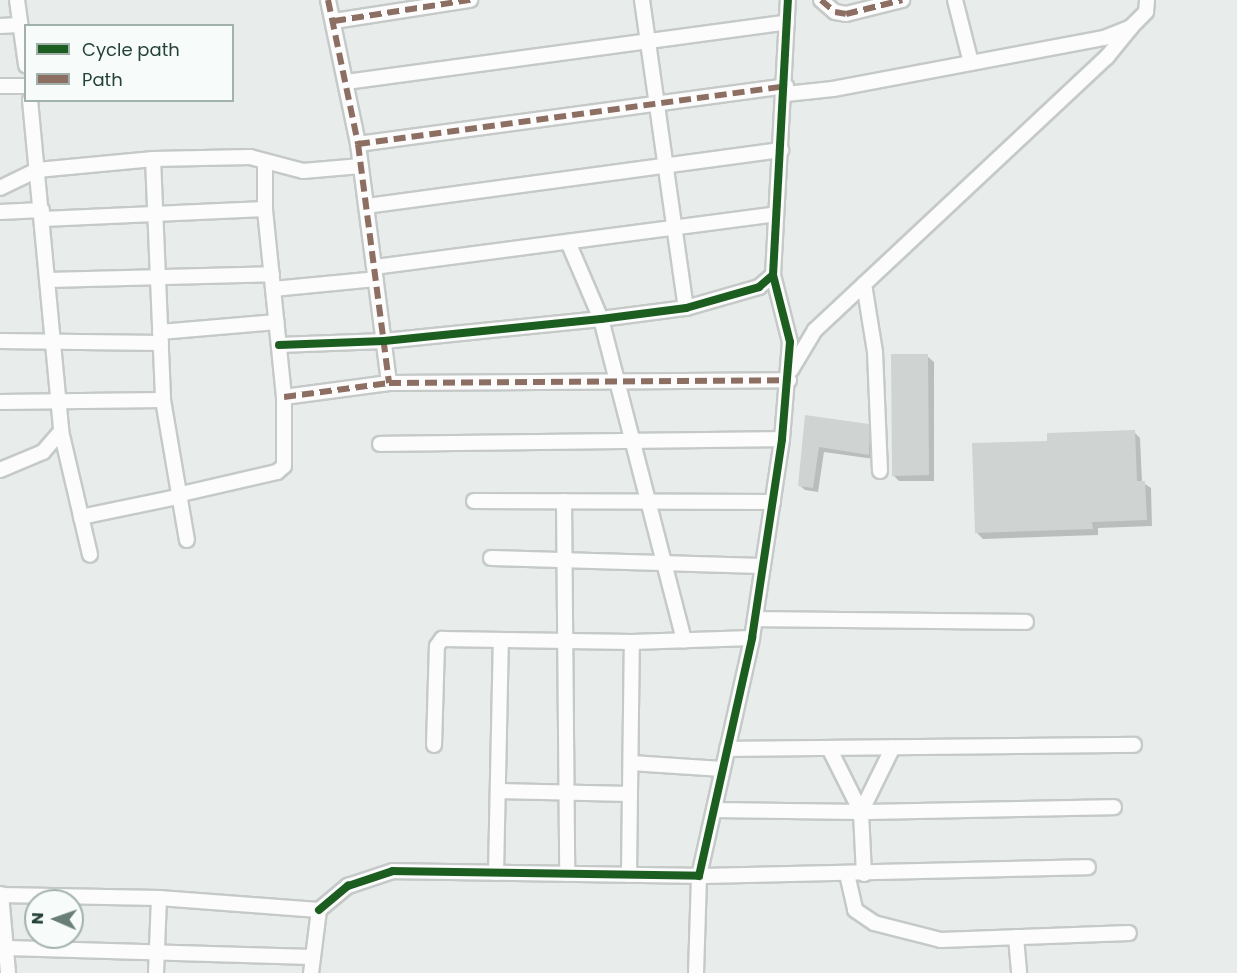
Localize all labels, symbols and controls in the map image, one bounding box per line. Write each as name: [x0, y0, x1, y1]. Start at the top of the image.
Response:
legend: [24, 24, 234, 102]
text: Cycle path: [82, 37, 180, 62]
text: Path: [82, 67, 123, 92]
north arrow: [24, 889, 84, 949]
text: N: [26, 912, 49, 925]

